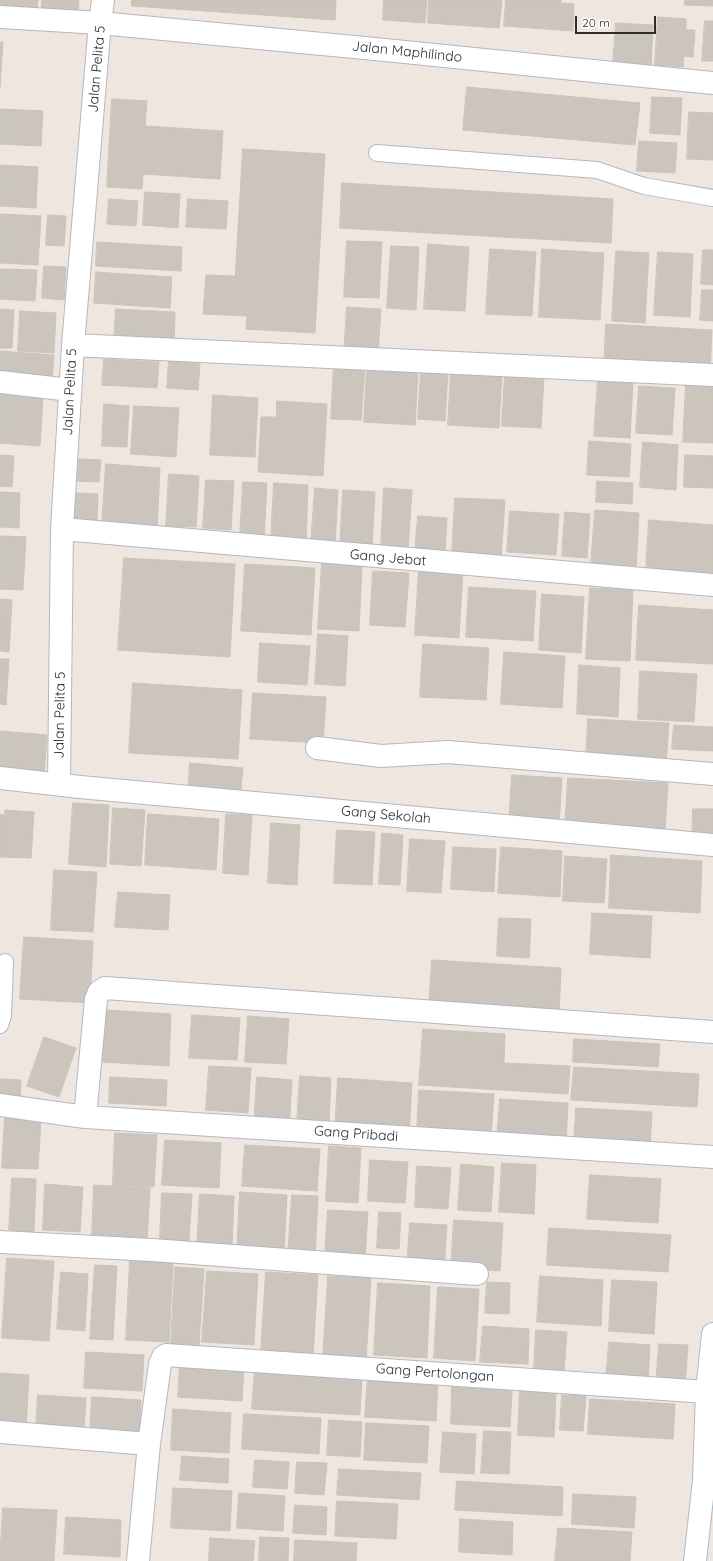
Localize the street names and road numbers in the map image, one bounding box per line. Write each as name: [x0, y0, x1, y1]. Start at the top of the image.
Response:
street label: Jalan Pelita 5: [85, 25, 109, 113]
street label: Jalan Maphilindo: [351, 38, 463, 66]
street label: Jalan Pelita 5: [59, 348, 81, 436]
street label: Gang Jebat: [349, 546, 427, 570]
street label: Jalan Pelita 5: [51, 671, 69, 759]
street label: Gang Sekolah: [340, 803, 432, 827]
street label: Gang Pribadi: [313, 1123, 399, 1145]
street label: Gang Pertolongan: [375, 1360, 495, 1386]

